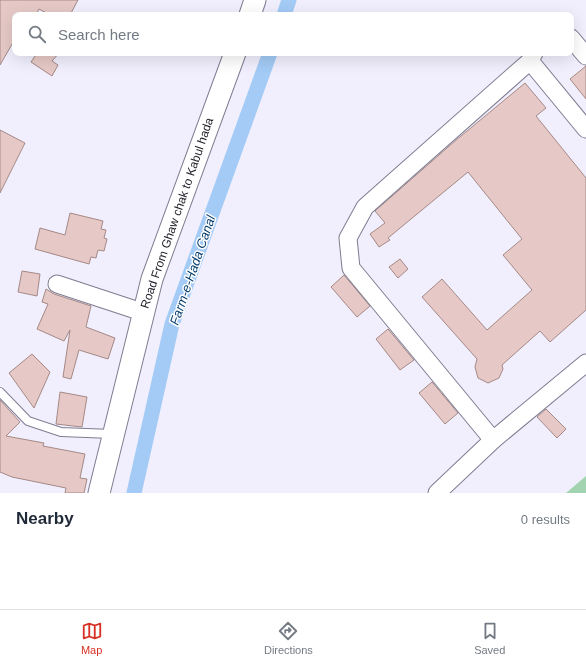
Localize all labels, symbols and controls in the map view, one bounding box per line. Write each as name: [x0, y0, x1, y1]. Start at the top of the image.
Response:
search box: [12, 12, 574, 56]
icon: search: [26, 23, 48, 45]
text: Search here: [58, 26, 140, 43]
street label: Road From Ghaw chak to Kabul hada: [138, 115, 216, 310]
water label: Farm-e-Hada Canal: [167, 212, 219, 327]
text: Nearby: [16, 509, 74, 528]
text: 0 results: [521, 512, 570, 527]
tab: Map: [81, 620, 103, 656]
tab: Directions: [264, 620, 313, 656]
tab: Saved: [474, 620, 505, 656]

